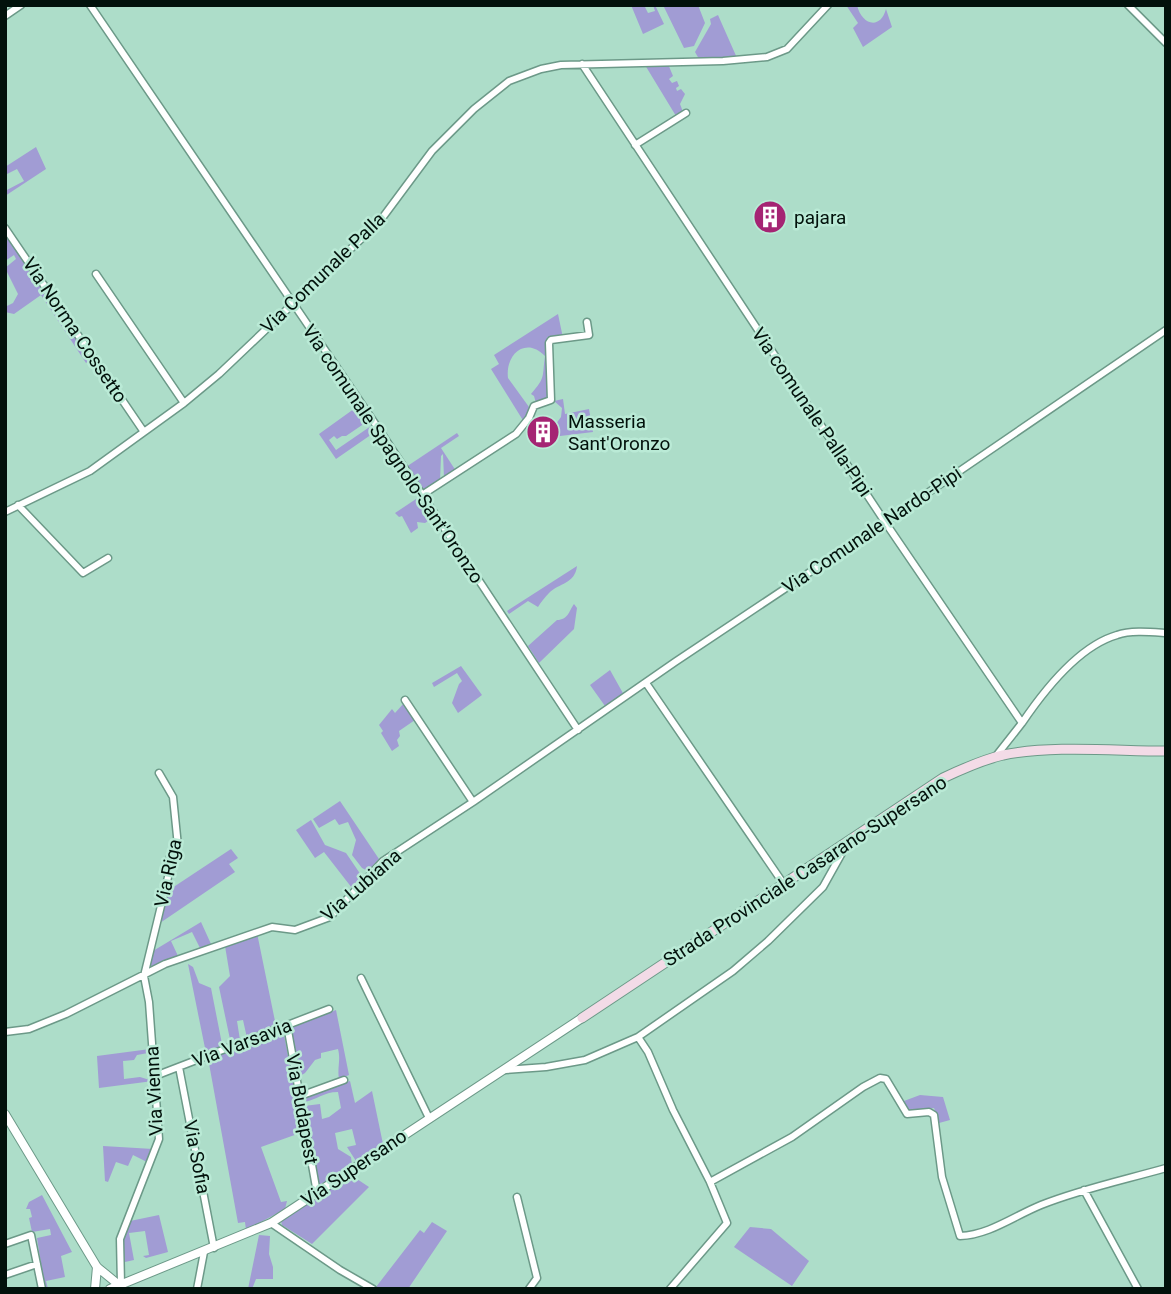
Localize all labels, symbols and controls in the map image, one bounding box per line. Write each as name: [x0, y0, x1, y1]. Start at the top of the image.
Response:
building icon: pajara: [751, 198, 789, 236]
place label: pajara: [794, 206, 846, 229]
street label: Via Comunale Palla: [256, 208, 390, 338]
street label: Via Norma Cossetto: [18, 253, 132, 407]
street label: Via comunale Spagnolo-Sant'Oronzo: [298, 320, 488, 588]
street label: Via comunale Palla-Pipi: [747, 323, 877, 501]
place label: Masseria Sant'Oronzo: [568, 410, 670, 455]
building icon: Masseria Sant'Oronzo: [524, 413, 562, 451]
street label: Via Comunale Nardo-Pipi: [778, 461, 966, 599]
street label: Strada Provinciale Casarano-Supersano: [659, 771, 951, 971]
street label: Via Riga: [150, 837, 186, 909]
street label: Via Lubiana: [316, 844, 406, 926]
street label: Via Varsavia: [189, 1014, 295, 1072]
street label: Via Vienna: [140, 1046, 168, 1136]
street label: Via Budapest: [281, 1052, 323, 1166]
street label: Via Sofia: [179, 1118, 215, 1196]
street label: Via Supersano: [297, 1124, 411, 1212]

